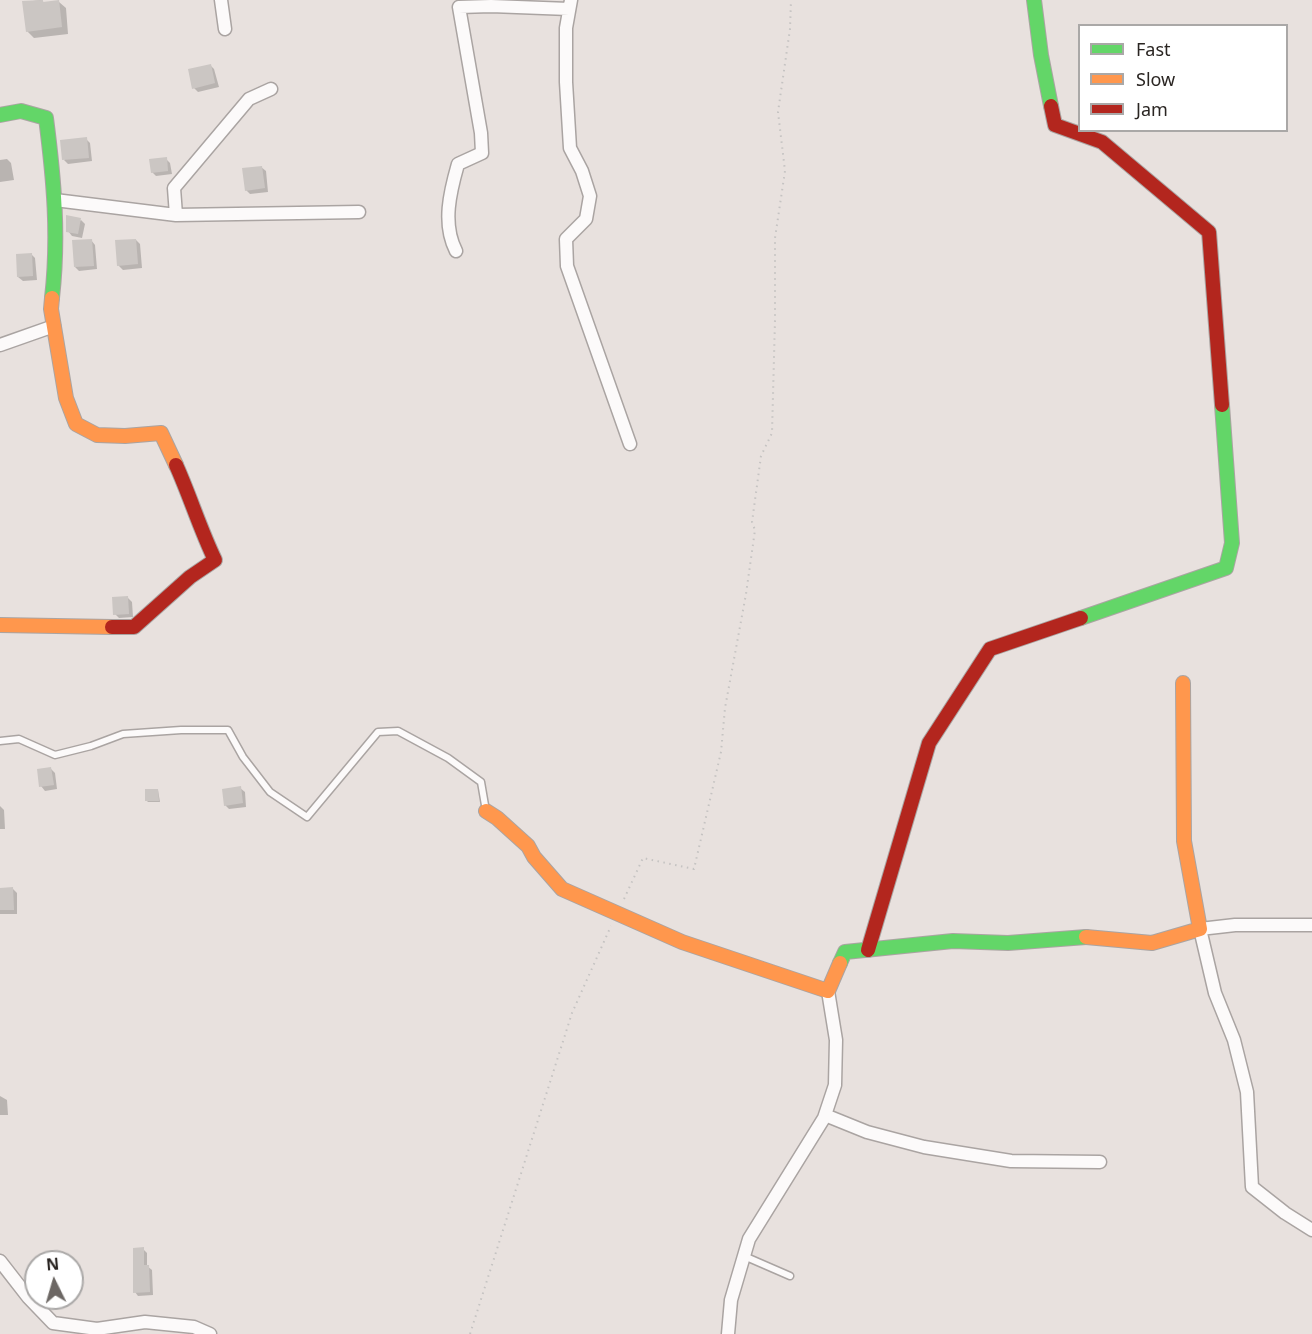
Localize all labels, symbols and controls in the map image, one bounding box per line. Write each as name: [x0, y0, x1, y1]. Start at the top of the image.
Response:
legend: [1078, 24, 1288, 132]
text: Fast: [1136, 37, 1171, 61]
text: Slow: [1136, 67, 1175, 91]
text: Jam: [1136, 97, 1168, 121]
north arrow: [24, 1250, 84, 1310]
text: N: [45, 1253, 60, 1276]

